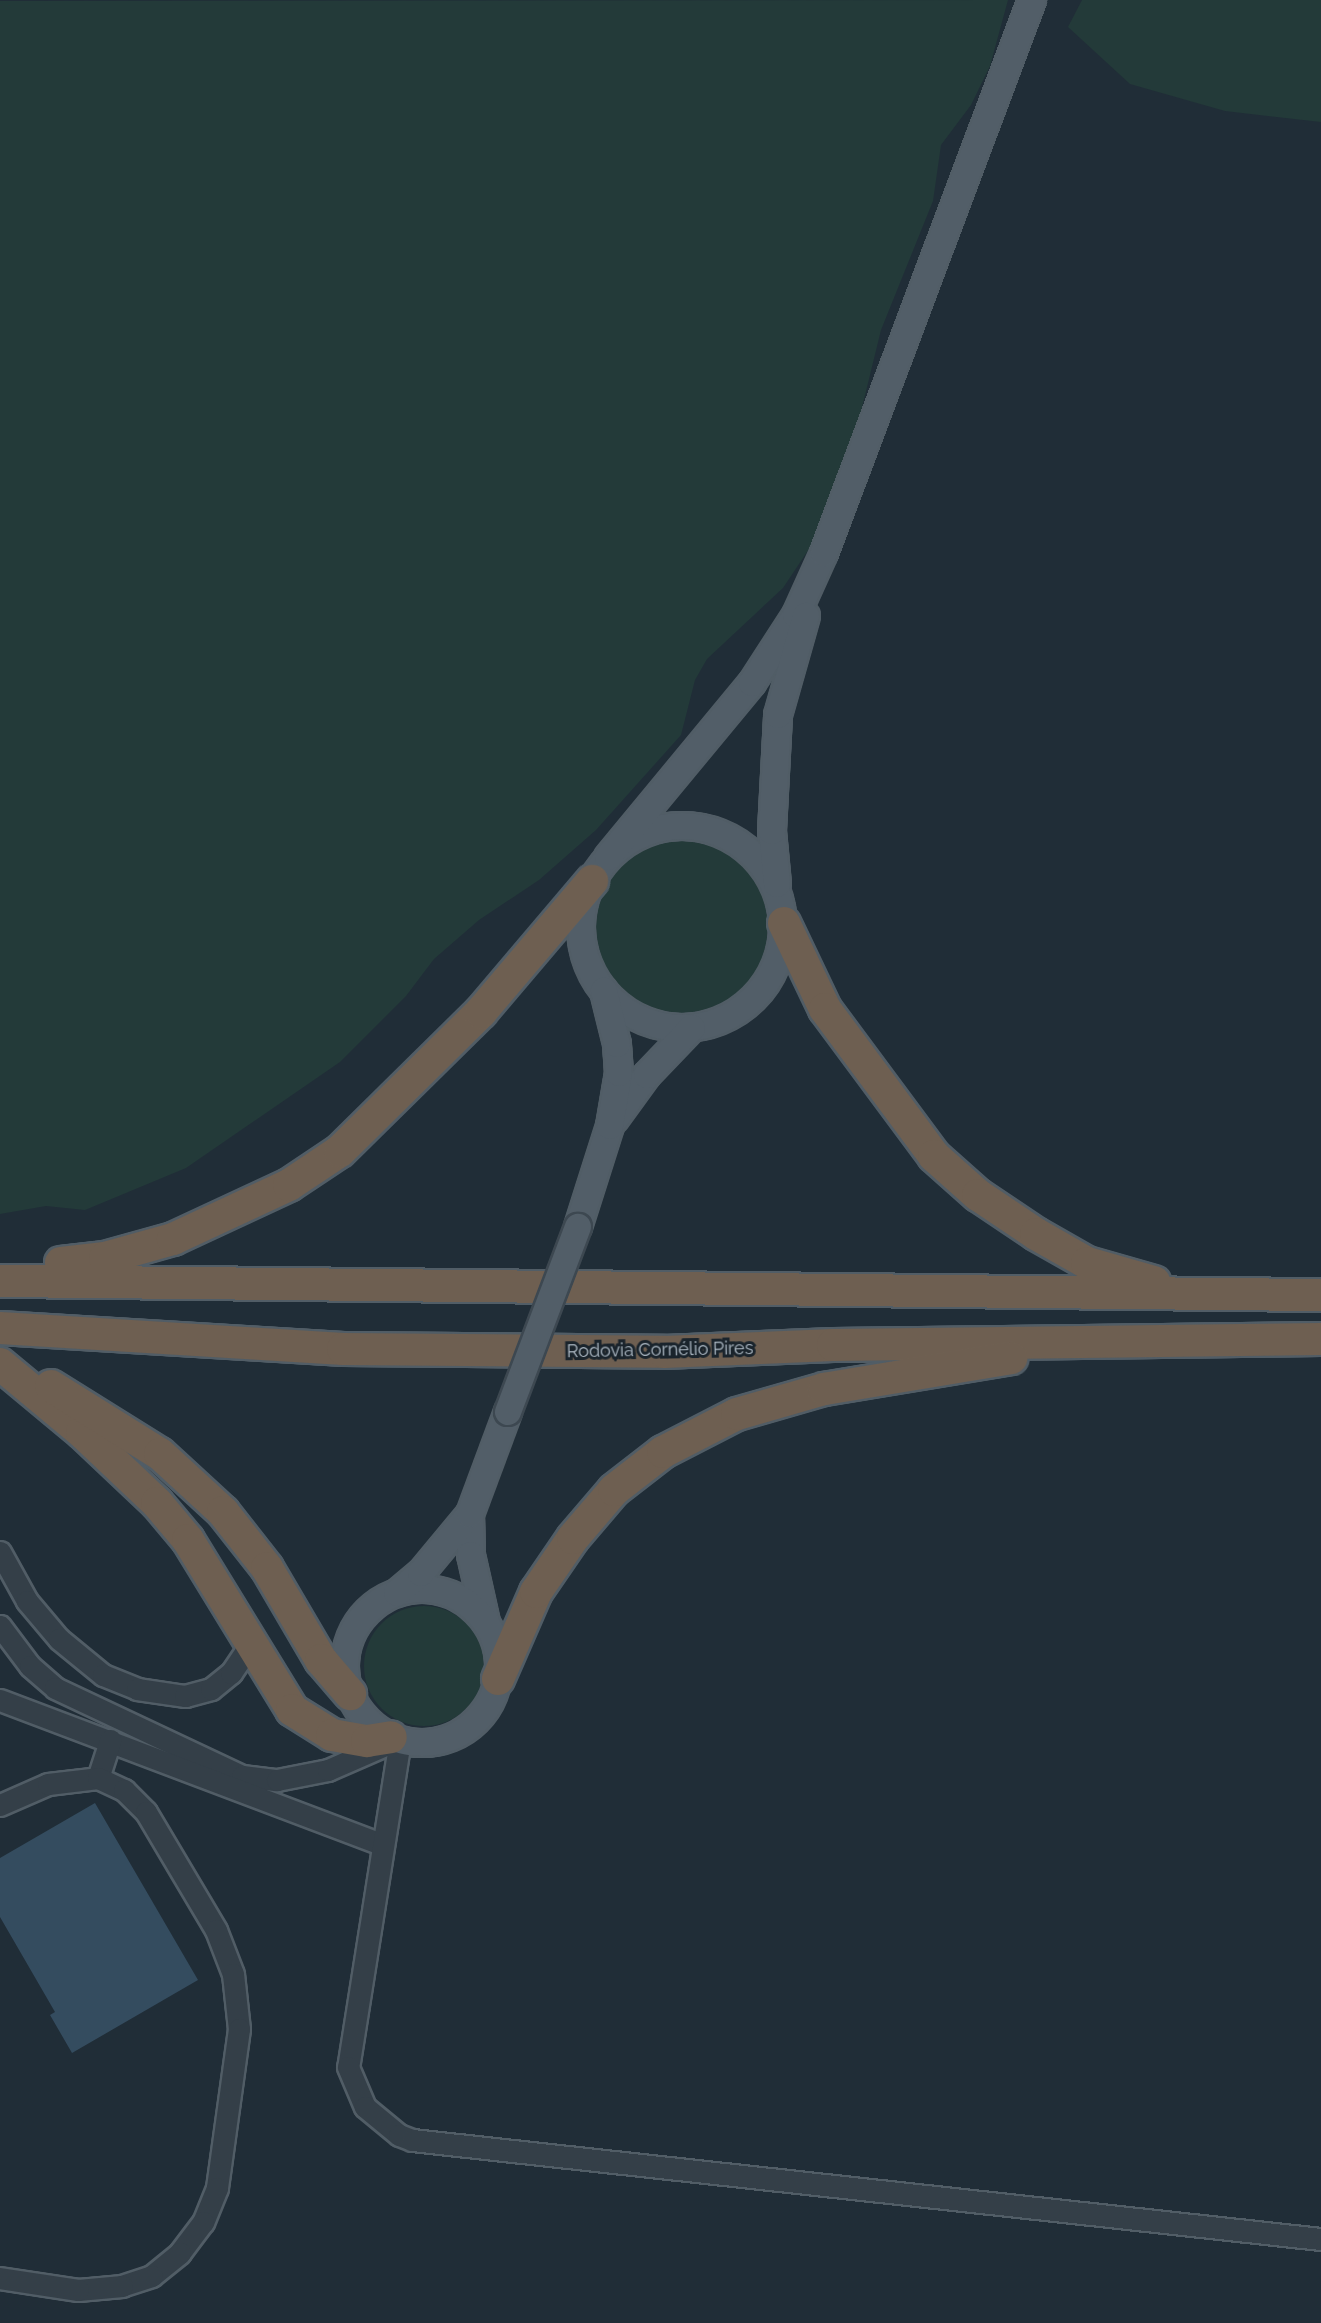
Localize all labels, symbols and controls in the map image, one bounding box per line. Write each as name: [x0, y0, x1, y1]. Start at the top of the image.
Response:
street label: Rodovia Cornélio Pires: [567, 1338, 753, 1362]

